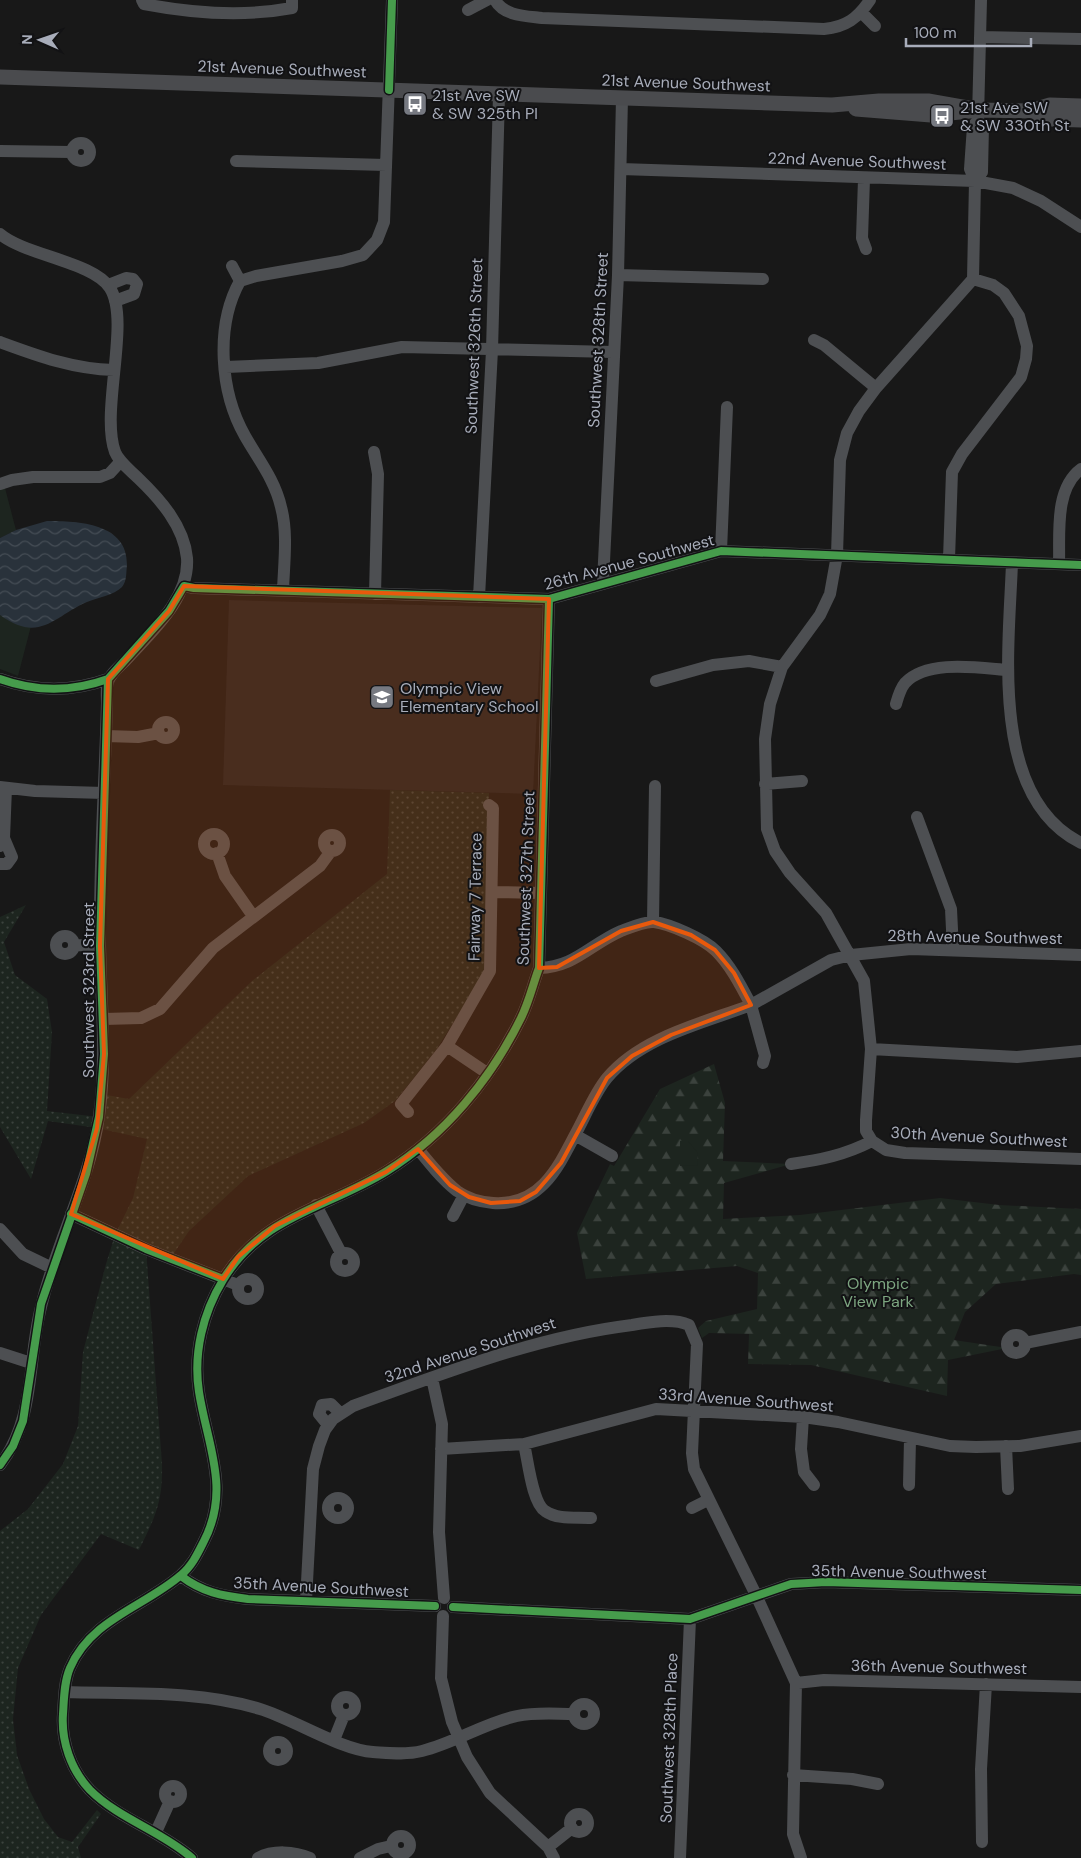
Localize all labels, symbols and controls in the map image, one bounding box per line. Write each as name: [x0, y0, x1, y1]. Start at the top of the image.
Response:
north arrow: [15, 15, 65, 65]
scale bar: [906, 15, 1031, 47]
text: 100 m: [914, 23, 957, 43]
text: N: [18, 34, 36, 45]
street label: 21st Avenue Southwest: [197, 56, 367, 82]
street label: 21st Avenue Southwest: [601, 70, 771, 96]
place label: 21st Ave SW & SW 325th Pl: [432, 85, 538, 124]
bus stop icon: 21st Ave SW & SW 325th Pl: [402, 91, 428, 117]
place label: 21st Ave SW & SW 330th St: [960, 97, 1070, 136]
bus stop icon: 21st Ave SW & SW 330th St: [929, 103, 955, 129]
street label: 22nd Avenue Southwest: [767, 147, 947, 175]
street label: Southwest 328th Street: [583, 252, 613, 428]
street label: Southwest 326th Street: [460, 257, 488, 435]
street label: 26th Avenue Southwest: [541, 529, 717, 595]
place label: Olympic View Elementary School: [400, 678, 538, 717]
school or university icon: Olympic View Elementary School: [369, 684, 395, 710]
street label: Southwest 327th Street: [512, 790, 540, 966]
street label: Fairway 7 Terrace: [463, 833, 487, 961]
street label: Southwest 323rd Street: [78, 902, 99, 1078]
street label: 28th Avenue Southwest: [887, 925, 1063, 949]
street label: 30th Avenue Southwest: [890, 1122, 1068, 1152]
park label: Olympic View Park: [842, 1273, 914, 1312]
street label: 32nd Avenue Southwest: [382, 1312, 558, 1388]
street label: 33rd Avenue Southwest: [658, 1383, 834, 1417]
street label: 35th Avenue Southwest: [811, 1560, 987, 1584]
street label: 35th Avenue Southwest: [233, 1572, 409, 1602]
street label: Southwest 328th Place: [656, 1653, 682, 1823]
street label: 36th Avenue Southwest: [851, 1655, 1027, 1679]

